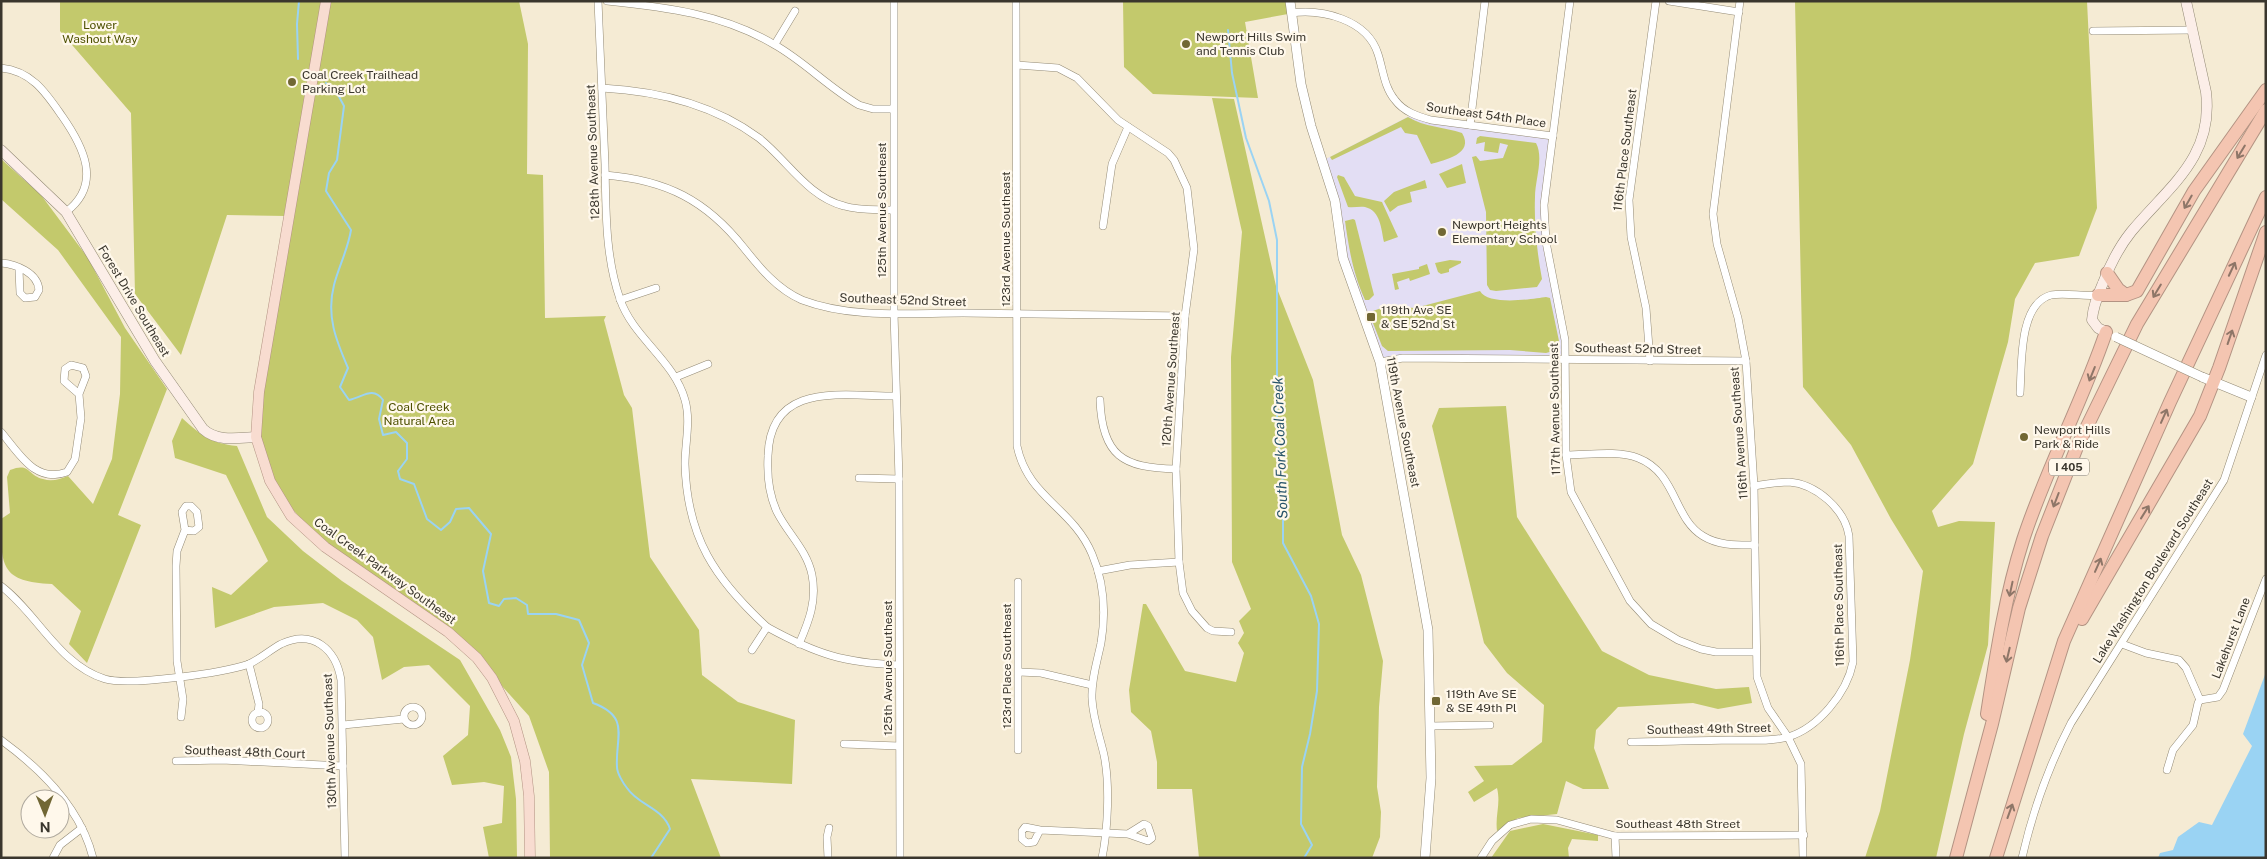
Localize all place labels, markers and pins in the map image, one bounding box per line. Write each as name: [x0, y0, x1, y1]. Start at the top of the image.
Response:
place label: Newport Hills Swim and Tennis Club: [1196, 30, 1306, 58]
marker: Newport Hills Swim and Tennis Club: [1180, 38, 1192, 50]
place label: Coal Creek Trailhead Parking Lot: [302, 68, 418, 96]
marker: Coal Creek Trailhead Parking Lot: [286, 76, 298, 88]
place label: Newport Heights Elementary School: [1452, 218, 1558, 246]
marker: Newport Heights Elementary School: [1436, 226, 1448, 238]
place label: 119th Ave SE & SE 52nd St: [1381, 303, 1455, 331]
marker: 119th Ave SE & SE 52nd St: [1365, 311, 1377, 323]
place label: Newport Hills Park & Ride: [2034, 423, 2110, 451]
marker: Newport Hills Park & Ride: [2018, 431, 2030, 443]
place label: 119th Ave SE & SE 49th Pl: [1446, 687, 1517, 715]
marker: 119th Ave SE & SE 49th Pl: [1430, 695, 1442, 707]

